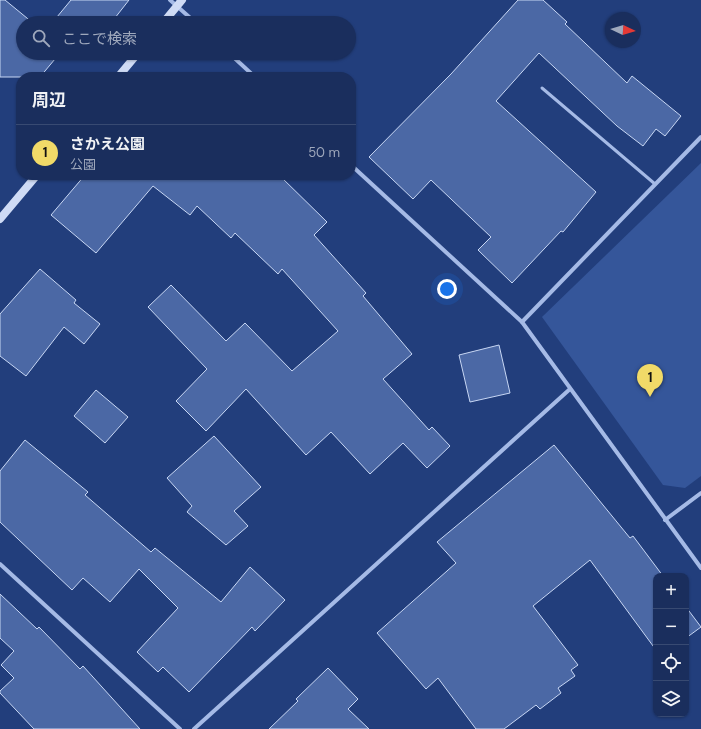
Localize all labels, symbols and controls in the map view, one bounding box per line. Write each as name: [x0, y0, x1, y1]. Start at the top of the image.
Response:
north arrow: [605, 12, 641, 48]
search box: [16, 16, 356, 60]
icon: search: [30, 27, 52, 49]
text: ここで検索: [62, 29, 137, 49]
text: 周辺: [32, 89, 66, 111]
text: さかえ公園: [70, 134, 145, 154]
text: 1: [43, 144, 47, 161]
text: 50 m: [308, 144, 340, 161]
text: 公園: [70, 156, 96, 173]
your location: [437, 279, 457, 299]
pin: 1: [637, 364, 663, 397]
map controls: [653, 573, 689, 717]
button: +: [653, 573, 689, 609]
button: −: [653, 609, 689, 645]
button: locate: [653, 645, 689, 681]
button: layers: [653, 681, 689, 717]

